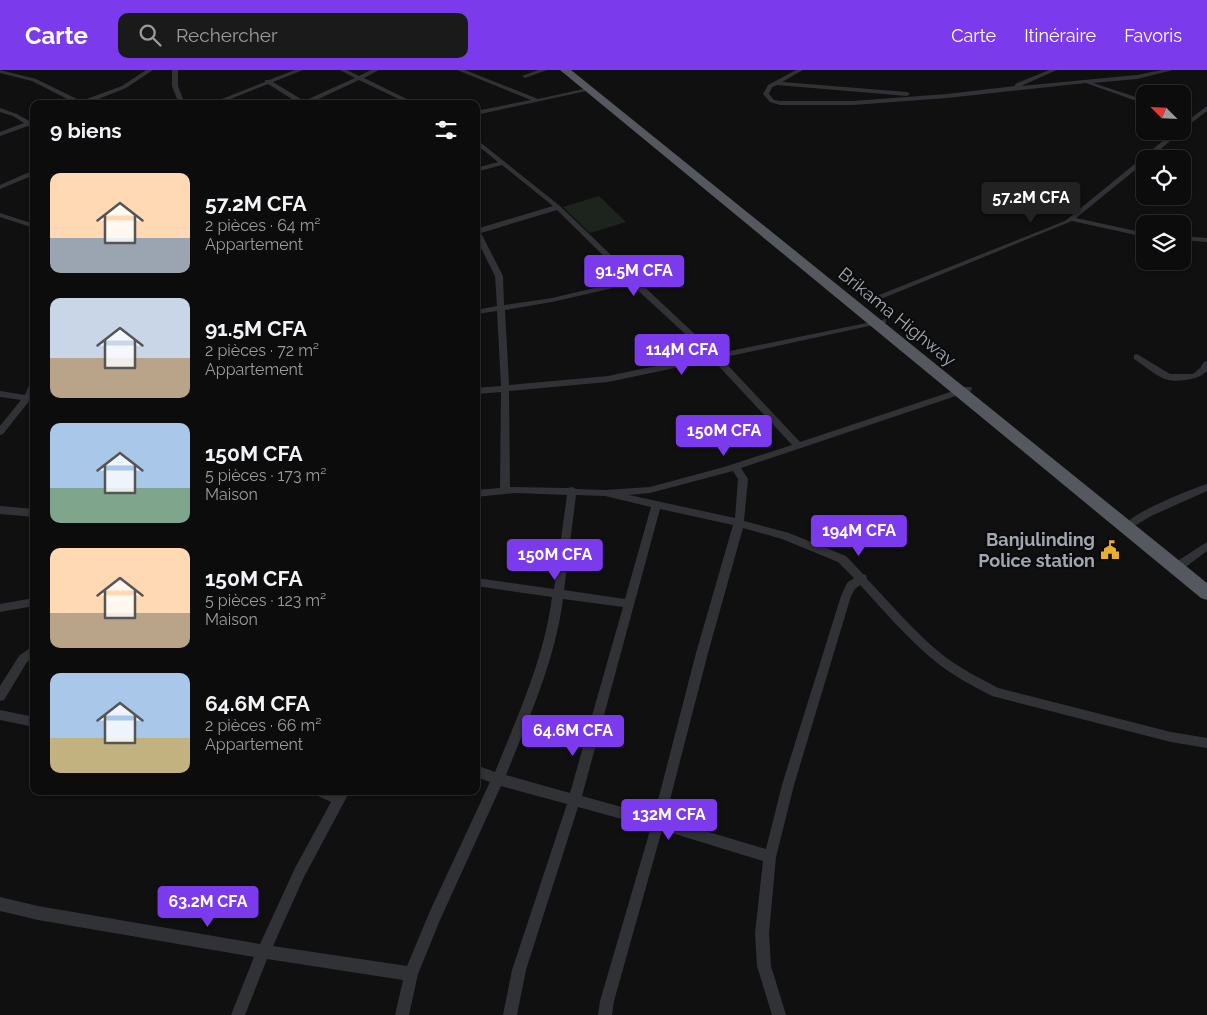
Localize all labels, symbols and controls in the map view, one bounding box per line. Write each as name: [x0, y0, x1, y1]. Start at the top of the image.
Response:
search box: [118, 13, 468, 58]
text: Carte: [25, 21, 88, 50]
icon: search: [136, 21, 164, 49]
text: Rechercher: [176, 24, 278, 46]
text: Carte: [951, 25, 996, 46]
text: Itinéraire: [1024, 25, 1096, 46]
text: Favoris: [1124, 25, 1182, 46]
north arrow: [1136, 85, 1191, 140]
map controls: [1136, 85, 1191, 270]
icon: filters: [432, 116, 460, 144]
text: 9 biens: [50, 118, 122, 143]
button: locate: [1136, 150, 1191, 205]
pin: 57.2M CFA: [974, 182, 1088, 224]
text: 57.2M CFA: [992, 188, 1070, 207]
text: 57.2M CFA: [205, 191, 307, 216]
icon: home: [90, 193, 150, 253]
button: layers: [1136, 215, 1191, 270]
text: 2 pièces · 64 m²: [205, 216, 321, 235]
text: Appartement: [205, 235, 303, 254]
pin: 91.5M CFA: [577, 254, 691, 297]
text: 91.5M CFA: [595, 261, 673, 280]
street label: Brikama Highway: [834, 263, 960, 370]
text: 91.5M CFA: [205, 316, 307, 341]
icon: home: [90, 318, 150, 378]
pin: 114M CFA: [630, 334, 734, 376]
text: 114M CFA: [646, 340, 718, 359]
text: 2 pièces · 72 m²: [205, 341, 319, 360]
text: Appartement: [205, 360, 303, 379]
pin: 150M CFA: [672, 414, 776, 457]
text: 150M CFA: [687, 421, 761, 440]
text: 150M CFA: [205, 441, 303, 466]
icon: home: [90, 443, 150, 503]
text: 5 pièces · 173 m²: [205, 466, 326, 485]
text: Maison: [205, 485, 258, 504]
pin: 194M CFA: [807, 514, 911, 557]
text: 194M CFA: [822, 521, 896, 540]
place label: Banjulinding Police station: [978, 529, 1095, 571]
pin: 150M CFA: [503, 538, 607, 581]
public building icon: Banjulinding Police station: [1099, 539, 1121, 561]
text: 150M CFA: [518, 545, 592, 564]
text: 150M CFA: [205, 566, 303, 591]
icon: home: [90, 568, 150, 628]
text: 5 pièces · 123 m²: [205, 591, 326, 610]
text: Maison: [205, 610, 258, 629]
text: 64.6M CFA: [205, 691, 310, 716]
icon: home: [90, 693, 150, 753]
pin: 64.6M CFA: [516, 714, 630, 757]
text: 2 pièces · 66 m²: [205, 716, 321, 735]
text: 64.6M CFA: [533, 721, 613, 740]
text: Appartement: [205, 735, 303, 754]
pin: 132M CFA: [617, 798, 721, 841]
text: 132M CFA: [632, 805, 706, 824]
pin: 63.2M CFA: [151, 886, 265, 928]
text: 63.2M CFA: [169, 892, 247, 911]

